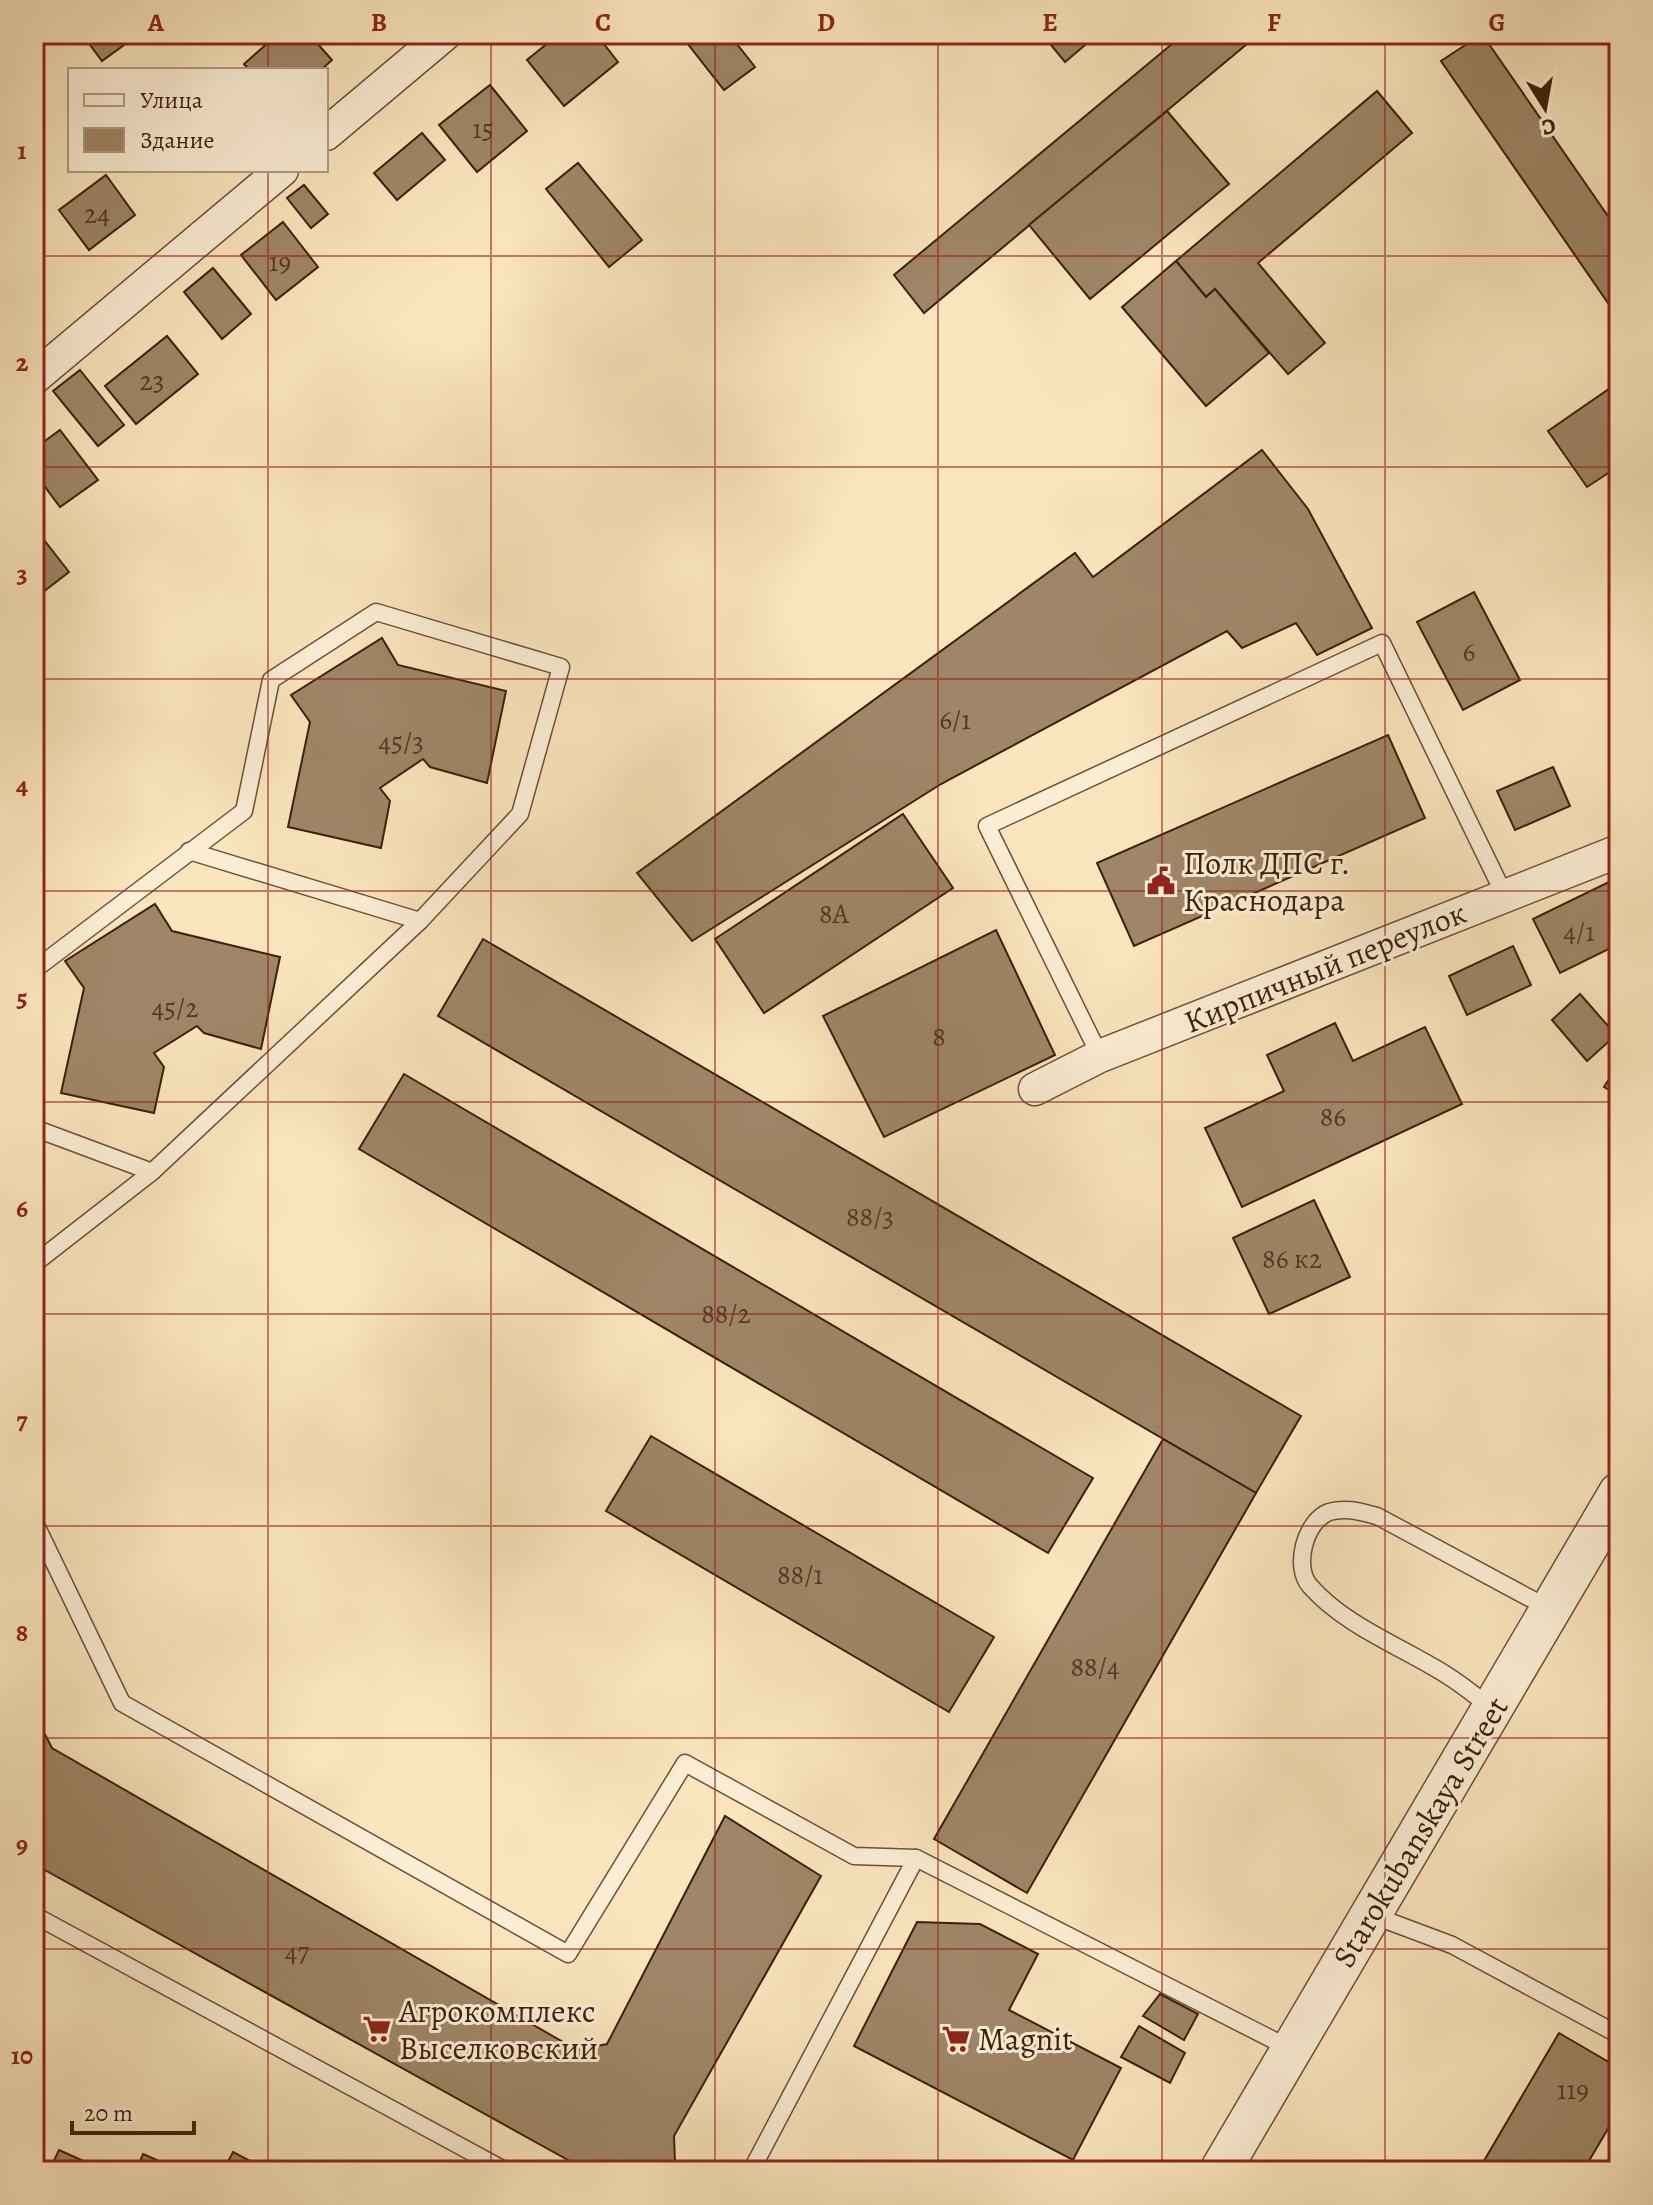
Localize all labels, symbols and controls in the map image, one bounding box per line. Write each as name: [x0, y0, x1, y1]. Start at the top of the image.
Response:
text: A: [147, 5, 165, 40]
text: B: [371, 5, 387, 40]
text: C: [595, 5, 611, 40]
text: D: [817, 5, 835, 40]
text: E: [1042, 5, 1058, 40]
text: F: [1267, 5, 1281, 40]
text: G: [1488, 5, 1506, 40]
legend: [68, 68, 328, 172]
north arrow: [1505, 68, 1585, 148]
text: Улица: [140, 84, 203, 116]
house number: 15: [472, 110, 494, 148]
text: С: [1539, 111, 1558, 143]
text: Здание: [140, 124, 215, 156]
text: 1: [17, 133, 27, 168]
house number: 24: [84, 195, 110, 233]
house number: 19: [269, 243, 291, 281]
text: 2: [16, 345, 29, 380]
house number: 23: [140, 362, 164, 400]
text: 3: [16, 556, 28, 591]
house number: 6: [1463, 633, 1476, 671]
house number: 6/1: [939, 701, 971, 739]
house number: 45/3: [378, 723, 424, 761]
text: 4: [16, 768, 28, 803]
place label: Полк ДПС г. Краснодара: [1183, 841, 1350, 922]
public building icon: Полк ДПС г. Краснодара: [1146, 866, 1176, 896]
street label: Кирпичный переулок: [1177, 890, 1473, 1044]
house number: 8А: [819, 895, 850, 933]
house number: 4/1: [1563, 913, 1595, 951]
text: 5: [16, 980, 28, 1015]
house number: 45/2: [151, 989, 199, 1027]
house number: 8: [932, 1018, 946, 1056]
house number: 86: [1320, 1098, 1346, 1136]
text: 6: [16, 1191, 28, 1226]
house number: 88/3: [846, 1198, 894, 1236]
house number: 86 к2: [1262, 1240, 1322, 1278]
house number: 88/2: [701, 1295, 751, 1333]
text: 7: [16, 1403, 28, 1438]
house number: 88/1: [777, 1556, 823, 1594]
text: 8: [16, 1615, 28, 1650]
house number: 88/4: [1070, 1648, 1120, 1686]
street label: Starokubanskaya Street: [1322, 1689, 1518, 1975]
text: 9: [16, 1827, 28, 1862]
house number: 47: [285, 1933, 309, 1971]
place label: Агрокомплекс Выселковский: [398, 1989, 598, 2070]
supermarket icon: Агрокомплекс Выселковский: [362, 2014, 392, 2044]
place label: Magnit: [978, 2017, 1073, 2061]
supermarket icon: Magnit: [941, 2024, 971, 2054]
text: 10: [11, 2038, 33, 2073]
house number: 119: [1557, 2071, 1589, 2109]
scale bar: [72, 2085, 194, 2135]
text: 20 m: [84, 2097, 133, 2129]

